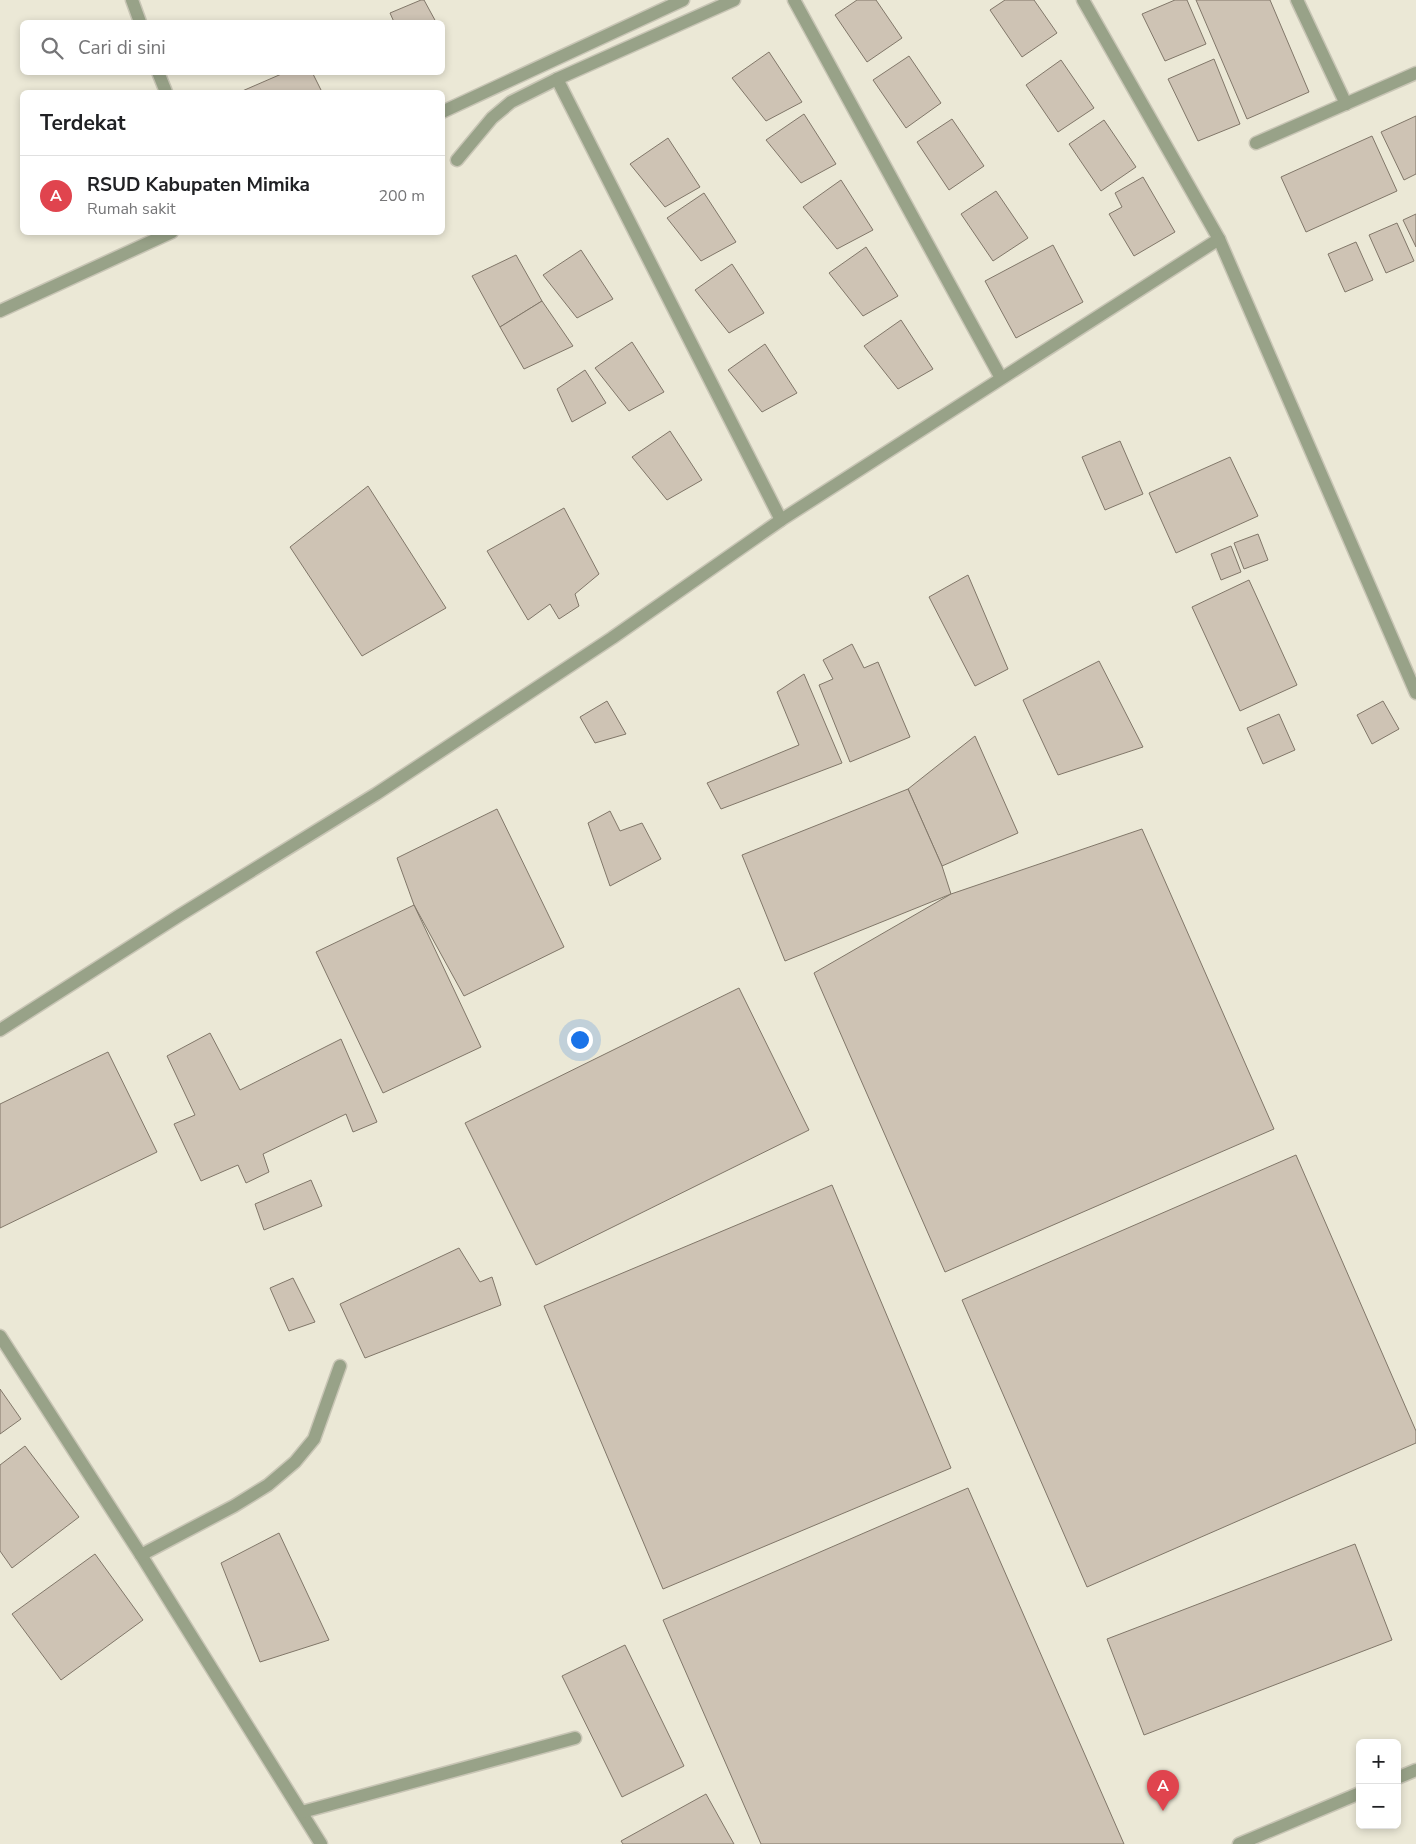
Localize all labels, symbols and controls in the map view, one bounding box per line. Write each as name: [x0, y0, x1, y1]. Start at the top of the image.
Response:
search box: [20, 20, 445, 75]
icon: search: [38, 34, 66, 62]
text: Cari di sini: [78, 35, 166, 61]
text: Terdekat: [40, 109, 126, 137]
text: RSUD Kabupaten Mimika: [87, 172, 310, 198]
text: A: [50, 185, 62, 207]
text: 200 m: [378, 185, 425, 207]
text: Rumah sakit: [87, 198, 176, 220]
your location: [567, 1027, 593, 1053]
map controls: [1356, 1739, 1401, 1829]
button: +: [1356, 1739, 1401, 1784]
pin: A: [1147, 1770, 1179, 1811]
button: −: [1356, 1784, 1401, 1829]

